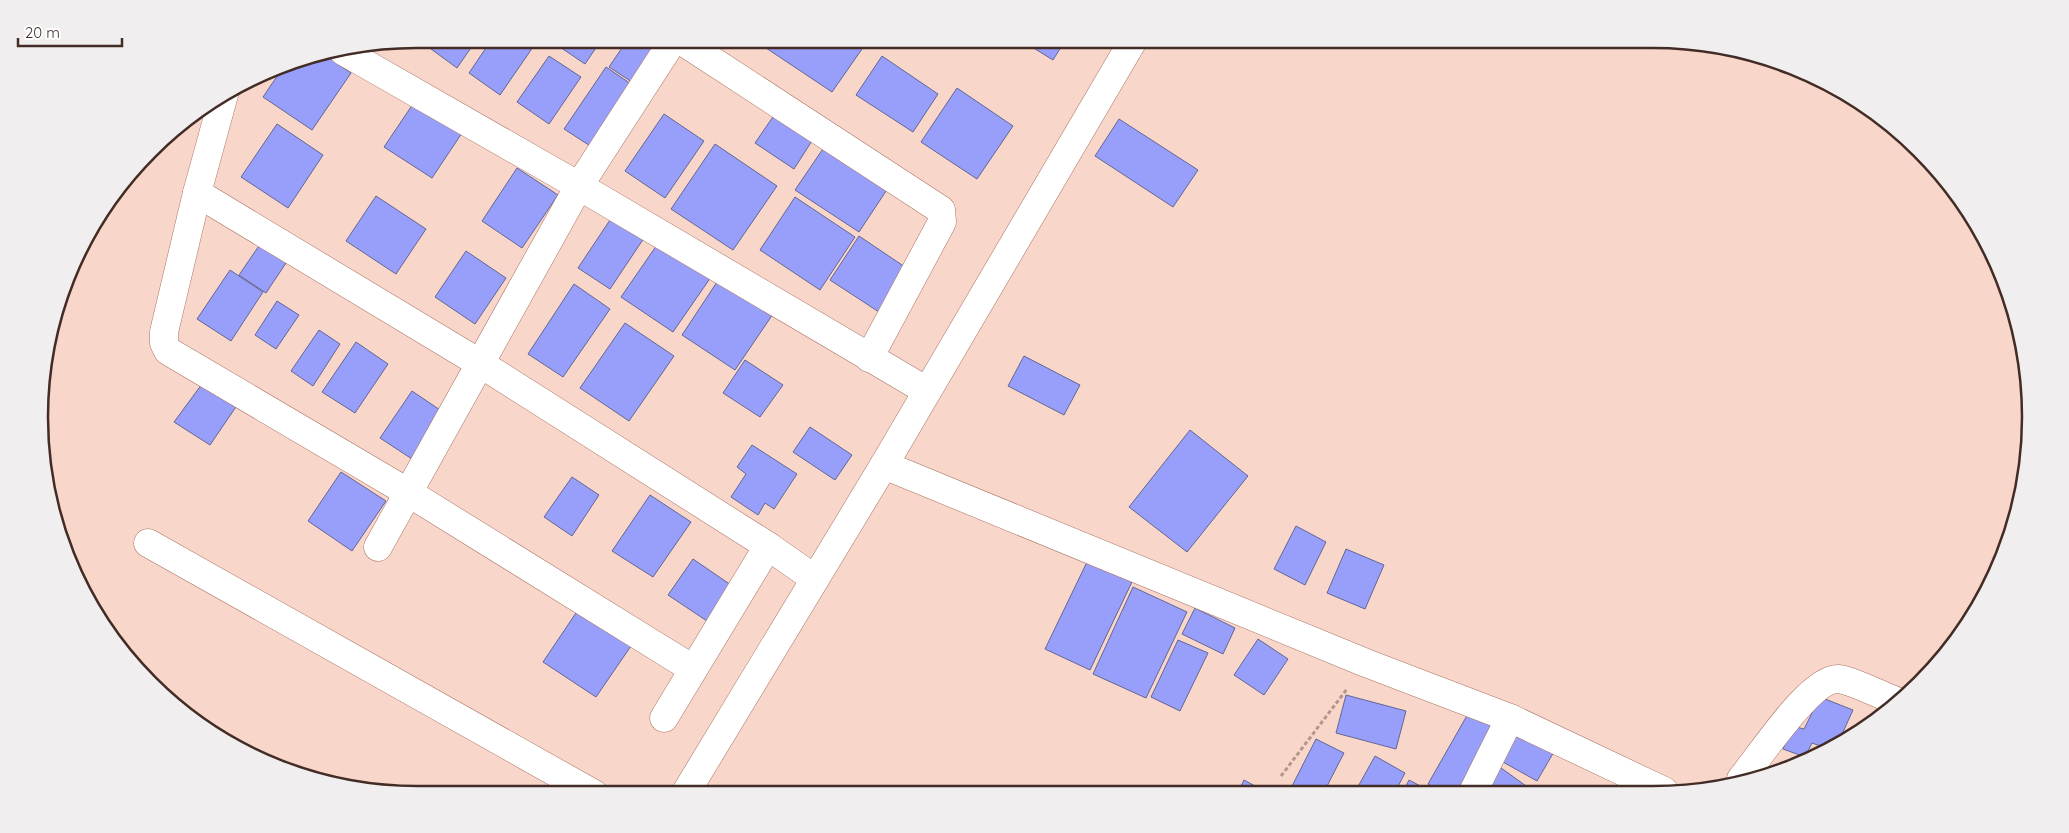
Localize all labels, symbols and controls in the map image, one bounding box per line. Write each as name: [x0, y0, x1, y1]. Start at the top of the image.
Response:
scale bar: [18, 15, 121, 47]
text: 20 m: [25, 23, 60, 42]

